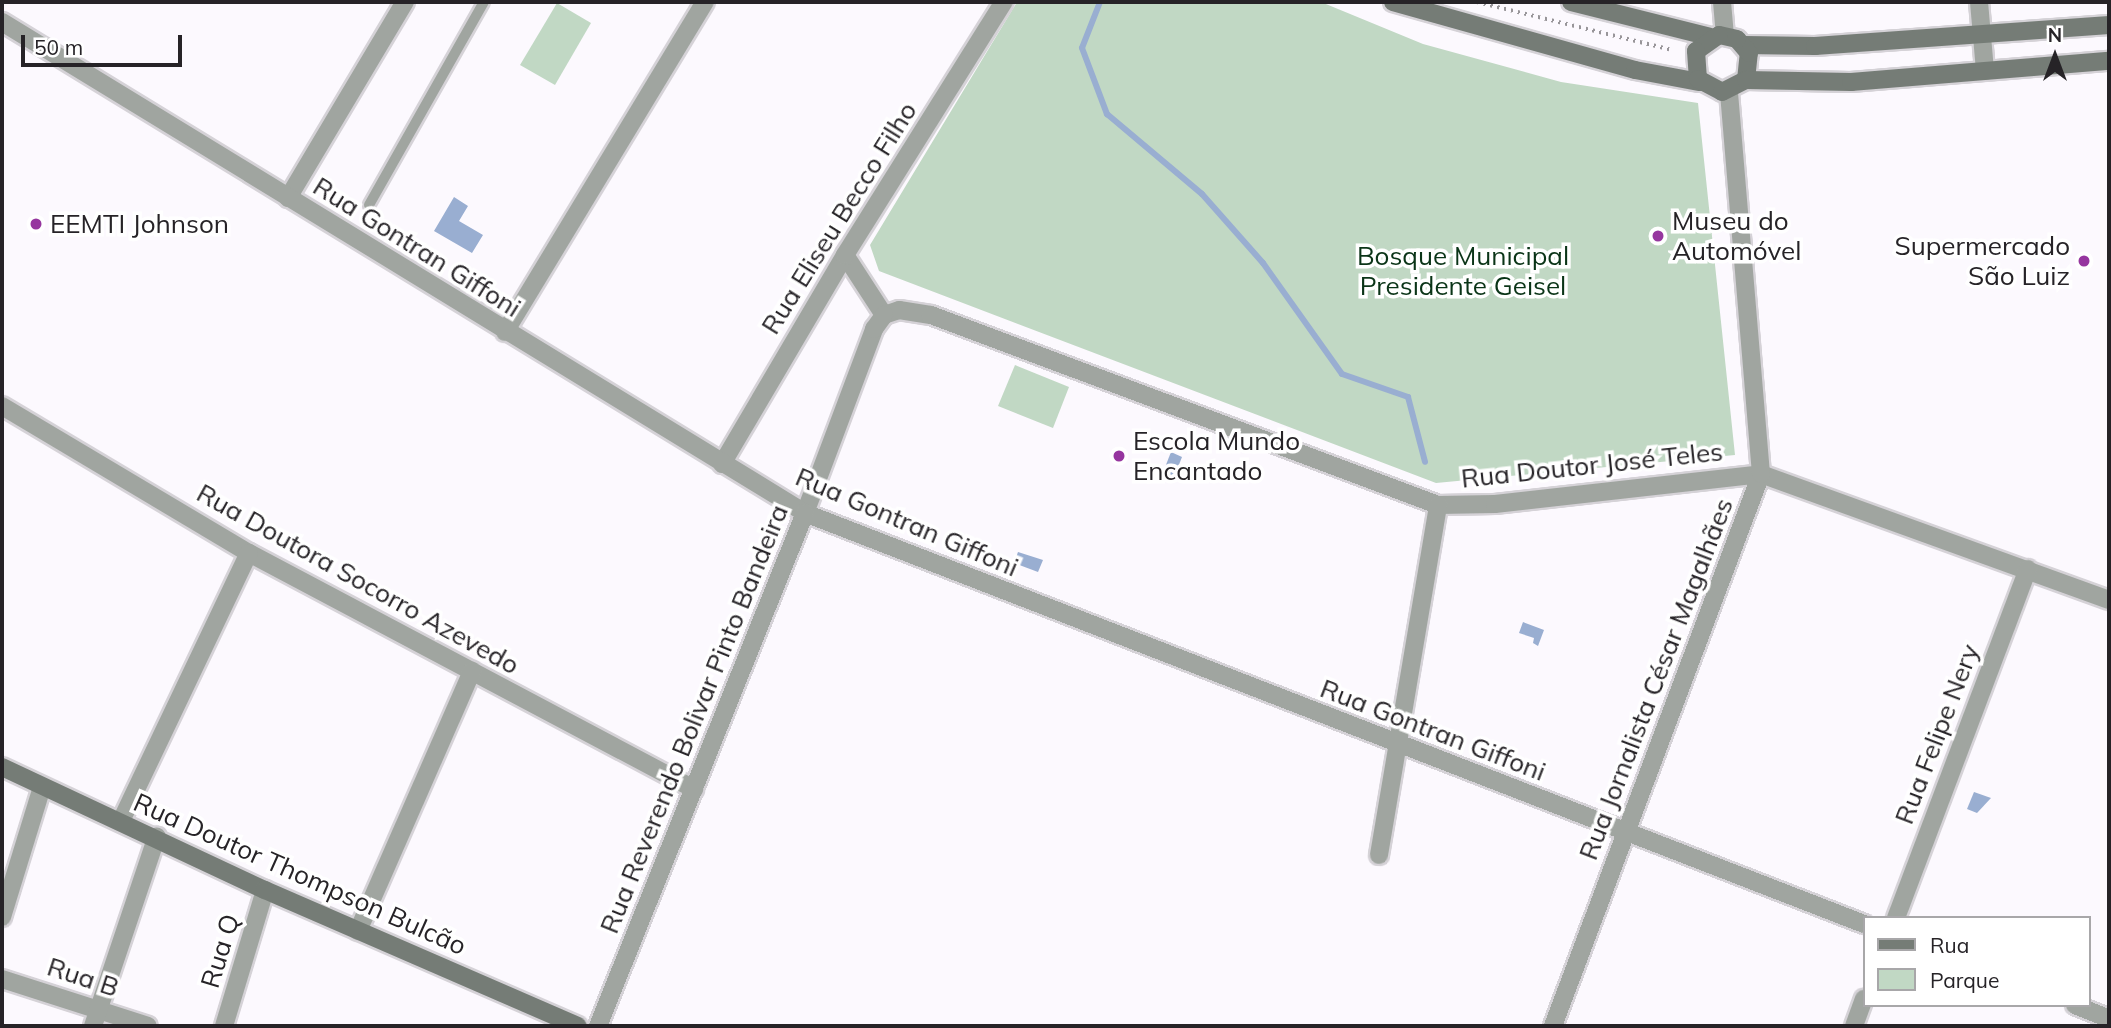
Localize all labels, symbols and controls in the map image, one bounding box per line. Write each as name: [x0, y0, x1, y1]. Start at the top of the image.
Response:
scale bar: [24, 21, 186, 65]
north arrow: [2020, 21, 2090, 91]
text: N: [2048, 23, 2062, 47]
text: 50 m: [34, 34, 83, 60]
street label: Rua Eliseu Becco Filho: [755, 96, 923, 340]
street label: Rua Gontran Giffoni: [307, 171, 527, 323]
place label: Museu do Automóvel: [1672, 205, 1801, 266]
place label: EEMTI Johnson: [50, 208, 229, 240]
marker: EEMTI Johnson: [28, 216, 44, 232]
marker: Museu do Automóvel: [1650, 228, 1666, 244]
place label: Supermercado São Luiz: [1895, 230, 2070, 292]
park label: Bosque Municipal Presidente Geisel: [1357, 240, 1569, 302]
marker: Supermercado São Luiz: [2076, 253, 2092, 269]
place label: Escola Mundo Encantado: [1133, 425, 1300, 486]
street label: Rua Doutor José Teles: [1460, 436, 1724, 494]
marker: Escola Mundo Encantado: [1111, 448, 1127, 464]
street label: Rua Gontran Giffoni: [791, 461, 1023, 583]
street label: Rua Doutora Socorro Azevedo: [191, 477, 525, 681]
street label: Rua Jornalista César Magalhães: [1573, 494, 1739, 864]
street label: Rua Reverendo Bolivar Pinto Bandeira: [594, 500, 794, 938]
street label: Rua Felipe Nery: [1888, 640, 1986, 828]
street label: Rua Gontran Giffoni: [1316, 673, 1550, 787]
street label: Rua Doutor Thompson Bulcão: [129, 786, 471, 962]
street label: Rua Q: [194, 910, 246, 992]
legend: [1862, 916, 2090, 1007]
text: Rua: [1930, 932, 1969, 958]
street label: Rua B: [43, 951, 123, 1003]
text: Parque: [1930, 967, 1999, 993]

